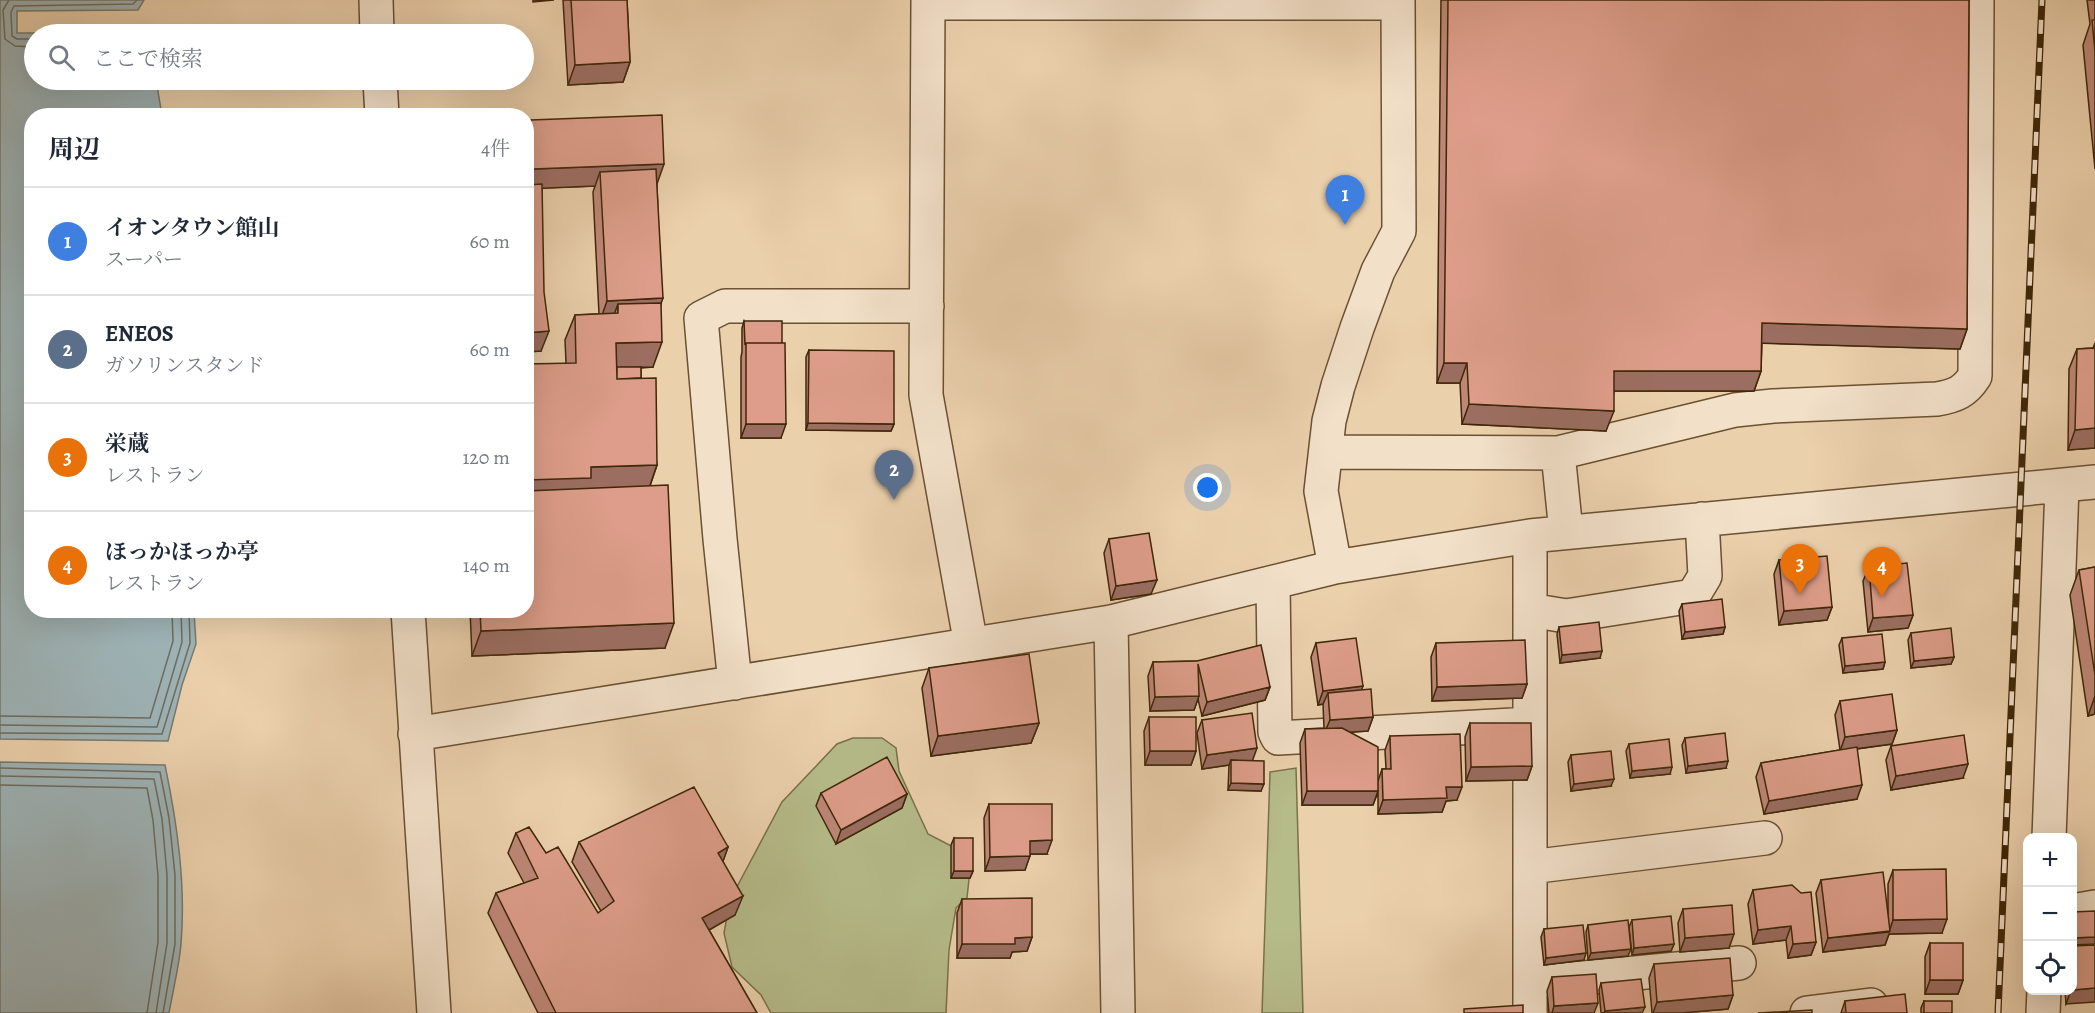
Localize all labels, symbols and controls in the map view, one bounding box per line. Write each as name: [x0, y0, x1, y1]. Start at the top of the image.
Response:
search box: [24, 24, 534, 90]
icon: search: [45, 41, 78, 74]
text: ここで検索: [93, 44, 203, 74]
text: 周辺: [48, 132, 100, 167]
text: 4件: [481, 135, 510, 162]
pin: 1: [1326, 176, 1364, 225]
text: イオンタウン館山: [105, 213, 279, 243]
text: 1: [64, 228, 71, 255]
text: 60 m: [470, 228, 510, 255]
text: スーパー: [105, 246, 183, 273]
text: ENEOS: [105, 319, 174, 349]
text: 2: [63, 336, 72, 363]
text: 60 m: [470, 336, 510, 363]
text: ガソリンスタンド: [105, 352, 264, 379]
text: 栄蔵: [105, 429, 149, 459]
text: 3: [63, 444, 72, 471]
text: 120 m: [462, 444, 510, 471]
pin: 2: [874, 450, 914, 500]
text: レストラン: [105, 462, 204, 489]
your location: [1193, 473, 1222, 502]
text: ほっかほっか亭: [105, 537, 259, 567]
pin: 3: [1780, 544, 1820, 594]
pin: 4: [1862, 548, 1902, 597]
text: 4: [63, 552, 72, 579]
text: 140 m: [463, 552, 510, 579]
text: レストラン: [105, 570, 204, 597]
map controls: [2023, 833, 2077, 995]
button: +: [2023, 833, 2077, 887]
button: −: [2023, 887, 2077, 941]
button: locate: [2023, 941, 2077, 995]

